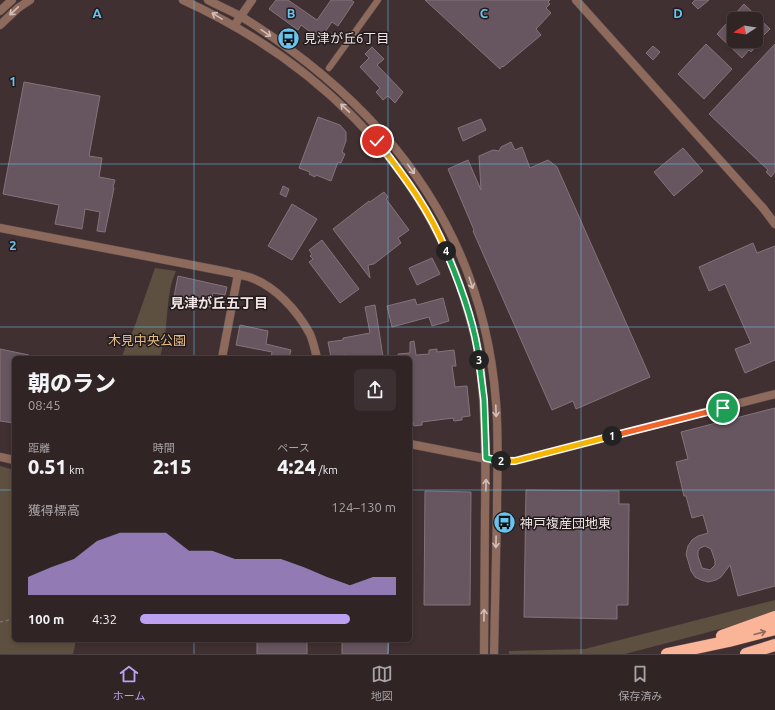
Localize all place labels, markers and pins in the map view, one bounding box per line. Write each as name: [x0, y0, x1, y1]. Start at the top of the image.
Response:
bus stop icon: 見津が丘6丁目: [275, 25, 301, 51]
place label: 見津が丘6丁目: [304, 31, 389, 45]
pin: [360, 124, 394, 158]
pin: 4: [436, 241, 456, 261]
pin: 3: [469, 350, 489, 370]
pin: [706, 391, 740, 425]
pin: 1: [602, 426, 622, 446]
pin: 2: [491, 451, 511, 471]
bus stop icon: 神戸複産団地東: [491, 510, 517, 536]
place label: 神戸複産団地東: [520, 516, 611, 530]

